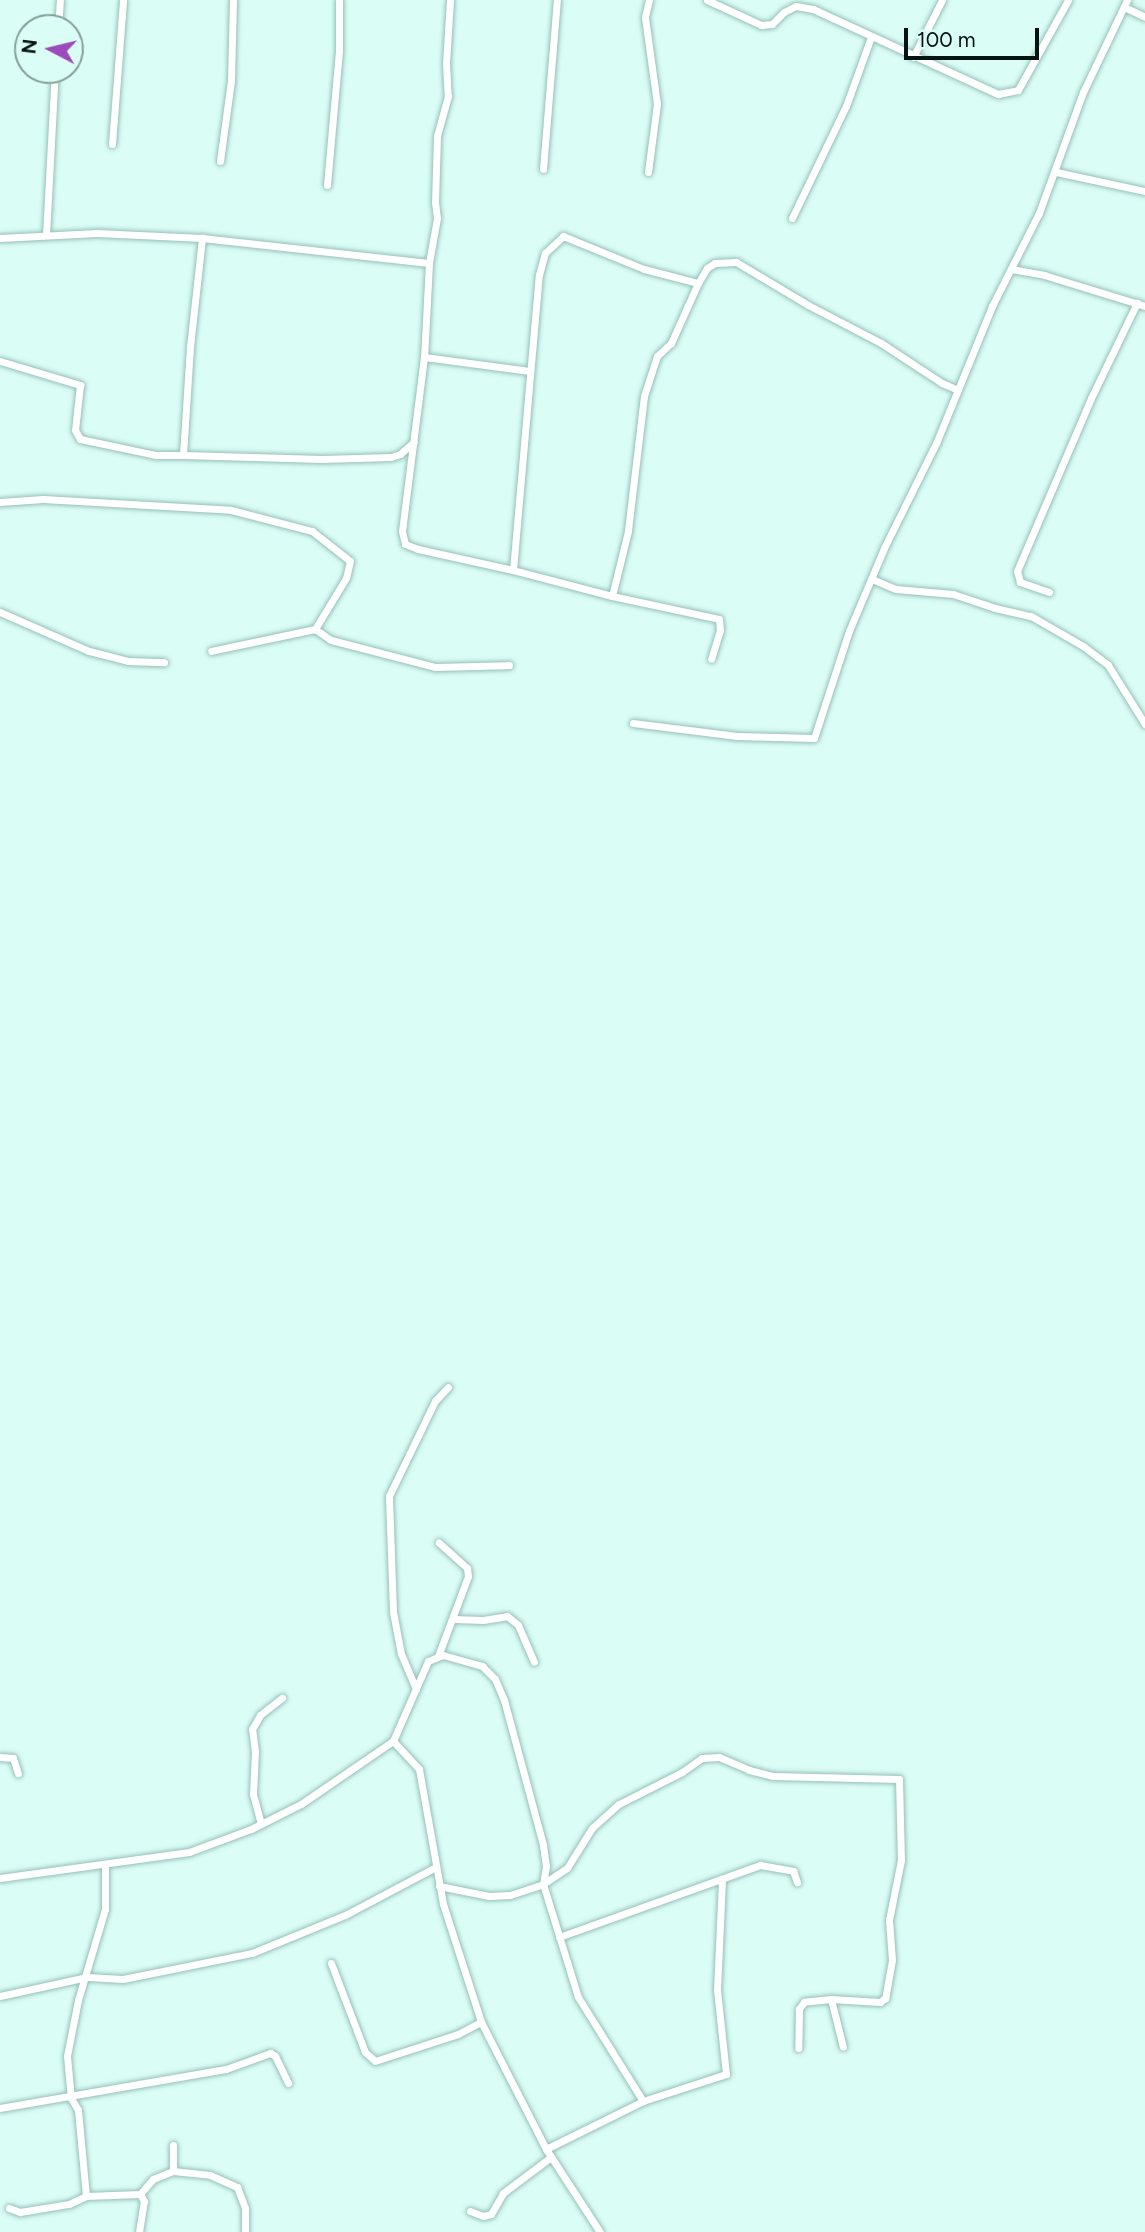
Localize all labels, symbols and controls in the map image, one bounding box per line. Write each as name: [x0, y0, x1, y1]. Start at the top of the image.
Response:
north arrow: [14, 14, 84, 84]
scale bar: [907, 14, 1042, 58]
text: 100 m: [917, 27, 976, 52]
text: N: [17, 38, 42, 55]

